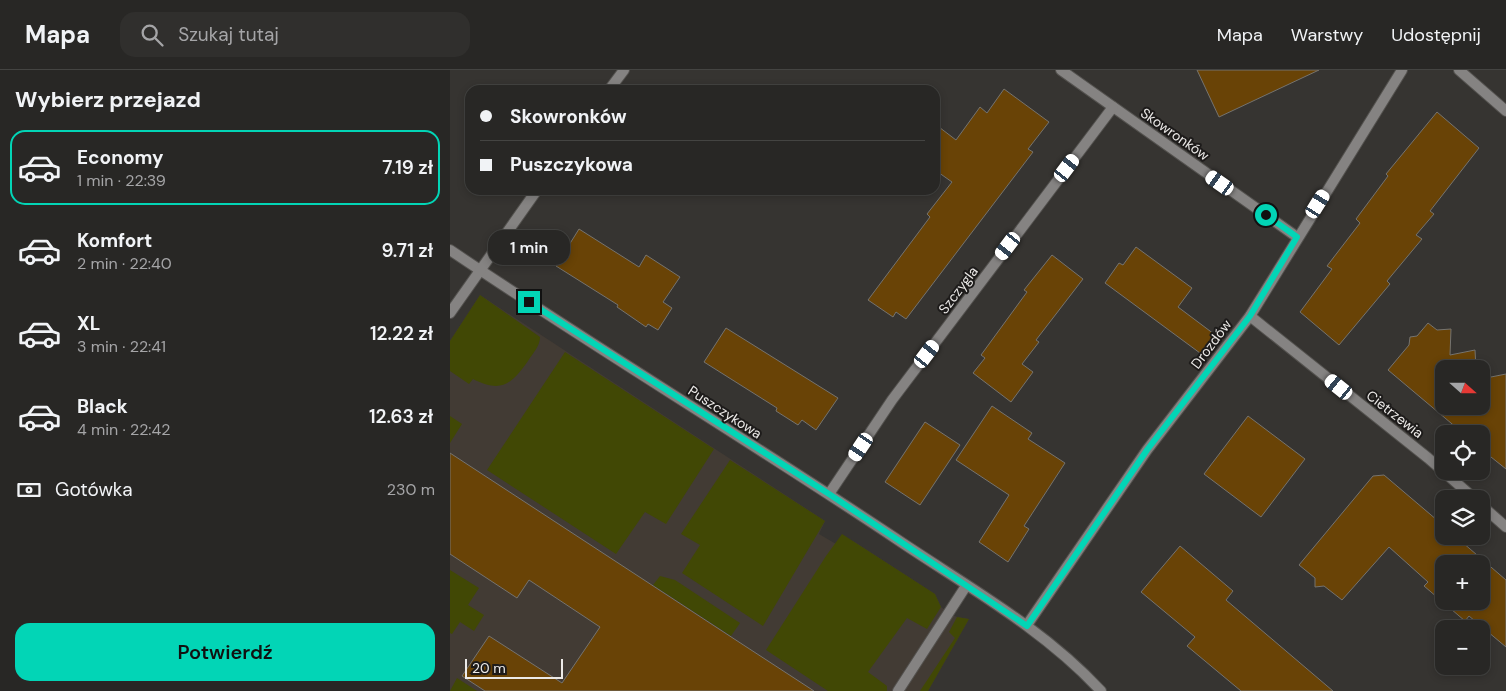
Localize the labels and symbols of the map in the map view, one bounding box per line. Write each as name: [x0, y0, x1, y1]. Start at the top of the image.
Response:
street label: Skowronków: [1137, 104, 1213, 164]
car: [1051, 152, 1082, 184]
car: [1203, 168, 1236, 198]
car: [1303, 187, 1332, 221]
route start: [1255, 204, 1277, 226]
callout: 1 min: [488, 230, 570, 264]
car: [992, 230, 1023, 262]
street label: Szczygla: [934, 263, 982, 317]
route end: [518, 291, 540, 313]
street label: Drozdów: [1187, 316, 1235, 372]
car: [911, 338, 942, 370]
north arrow: [1435, 360, 1490, 415]
car: [1322, 372, 1355, 402]
street label: Puszczykowa: [685, 381, 765, 443]
street label: Cietrzewia: [1363, 386, 1427, 442]
car: [846, 430, 875, 464]
scale bar: [465, 656, 562, 679]

